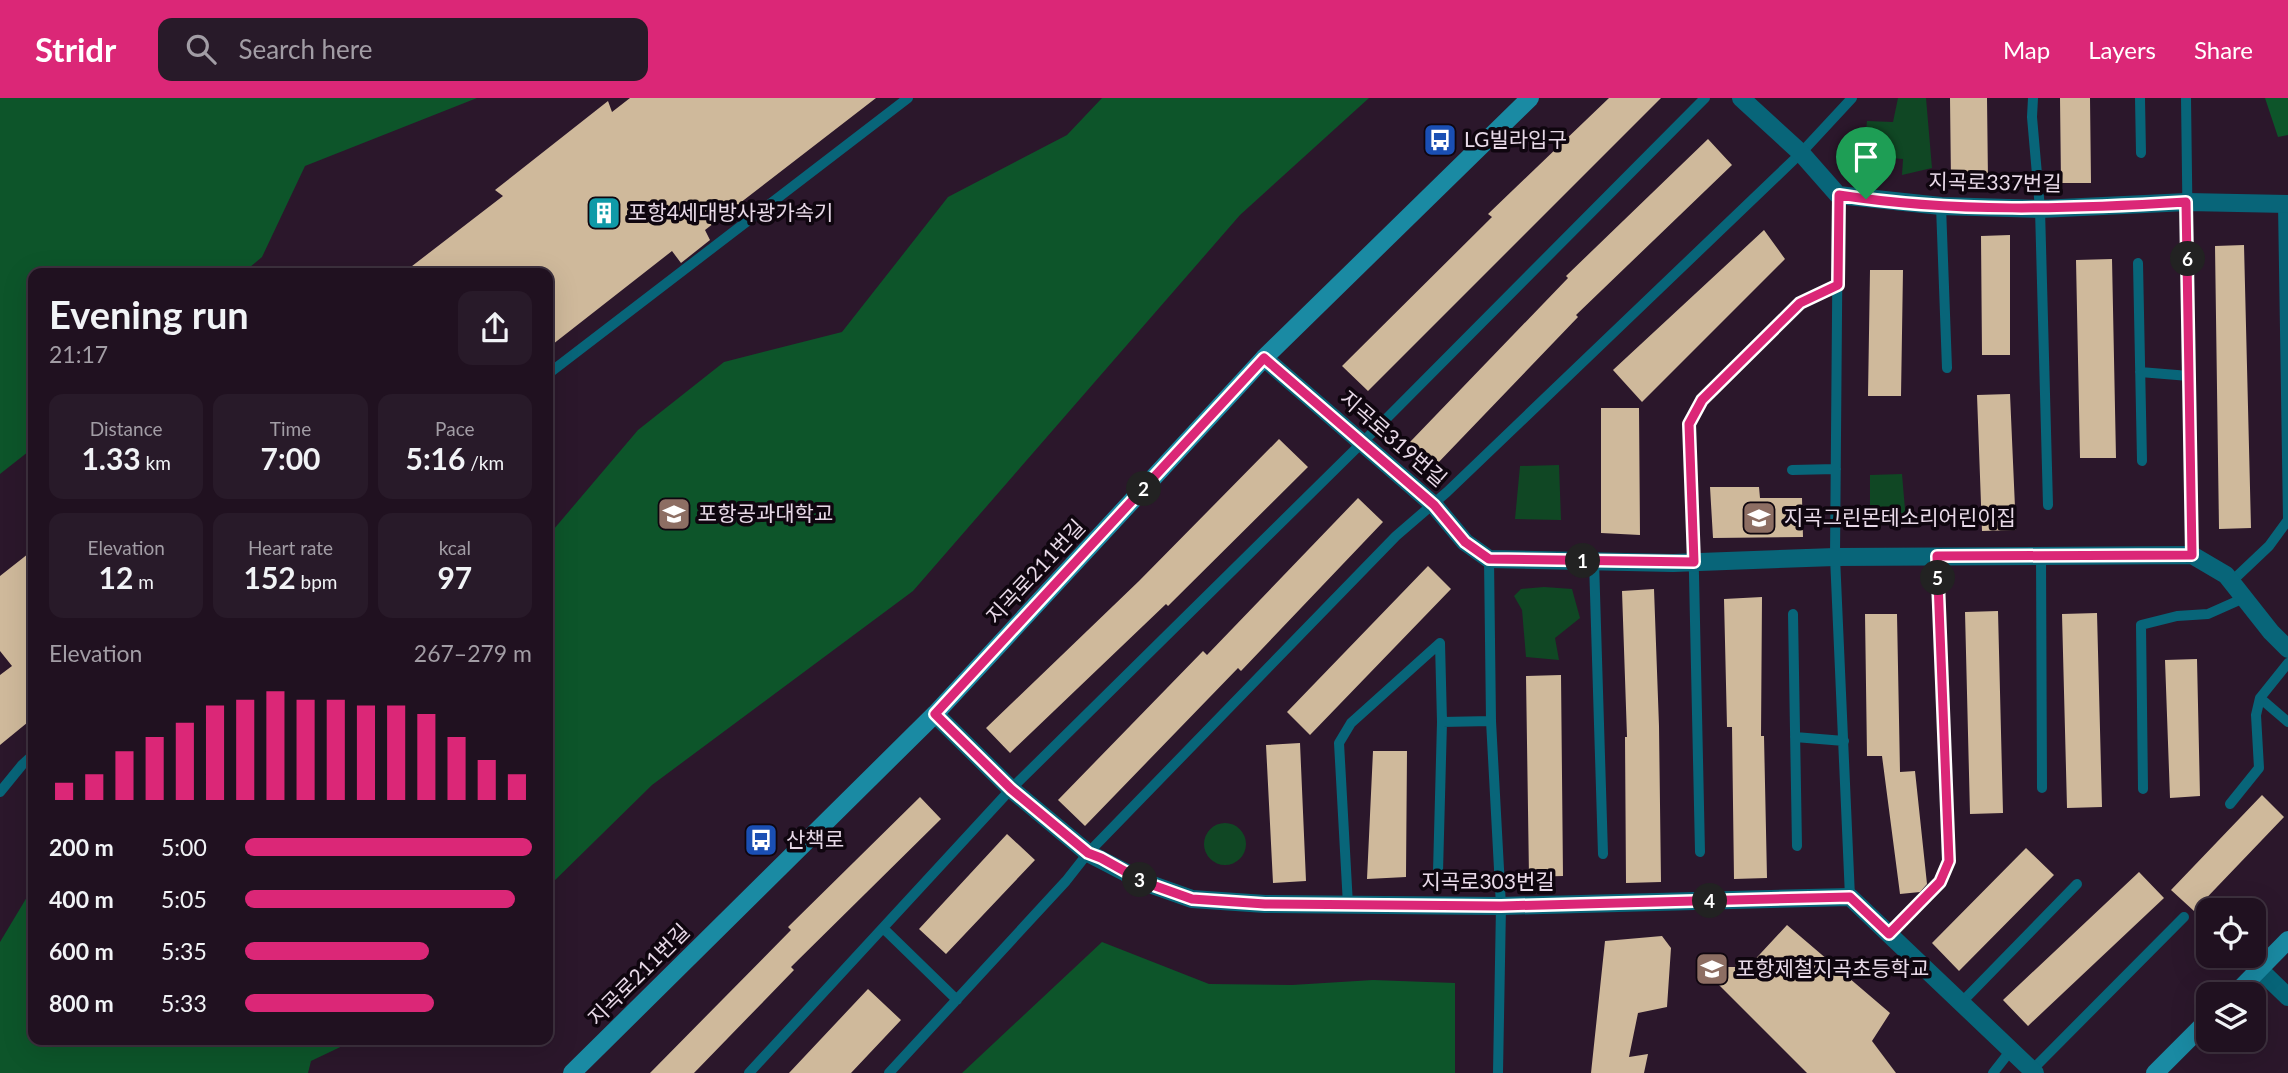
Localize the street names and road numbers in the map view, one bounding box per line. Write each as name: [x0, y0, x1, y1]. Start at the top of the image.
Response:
street label: 지곡로337번길: [1928, 168, 2062, 195]
street label: 지곡로319번길: [1336, 385, 1452, 491]
street label: 지곡로211번길: [980, 514, 1089, 628]
street label: 지곡로303번길: [1421, 868, 1555, 893]
street label: 지곡로211번길: [582, 918, 694, 1030]

